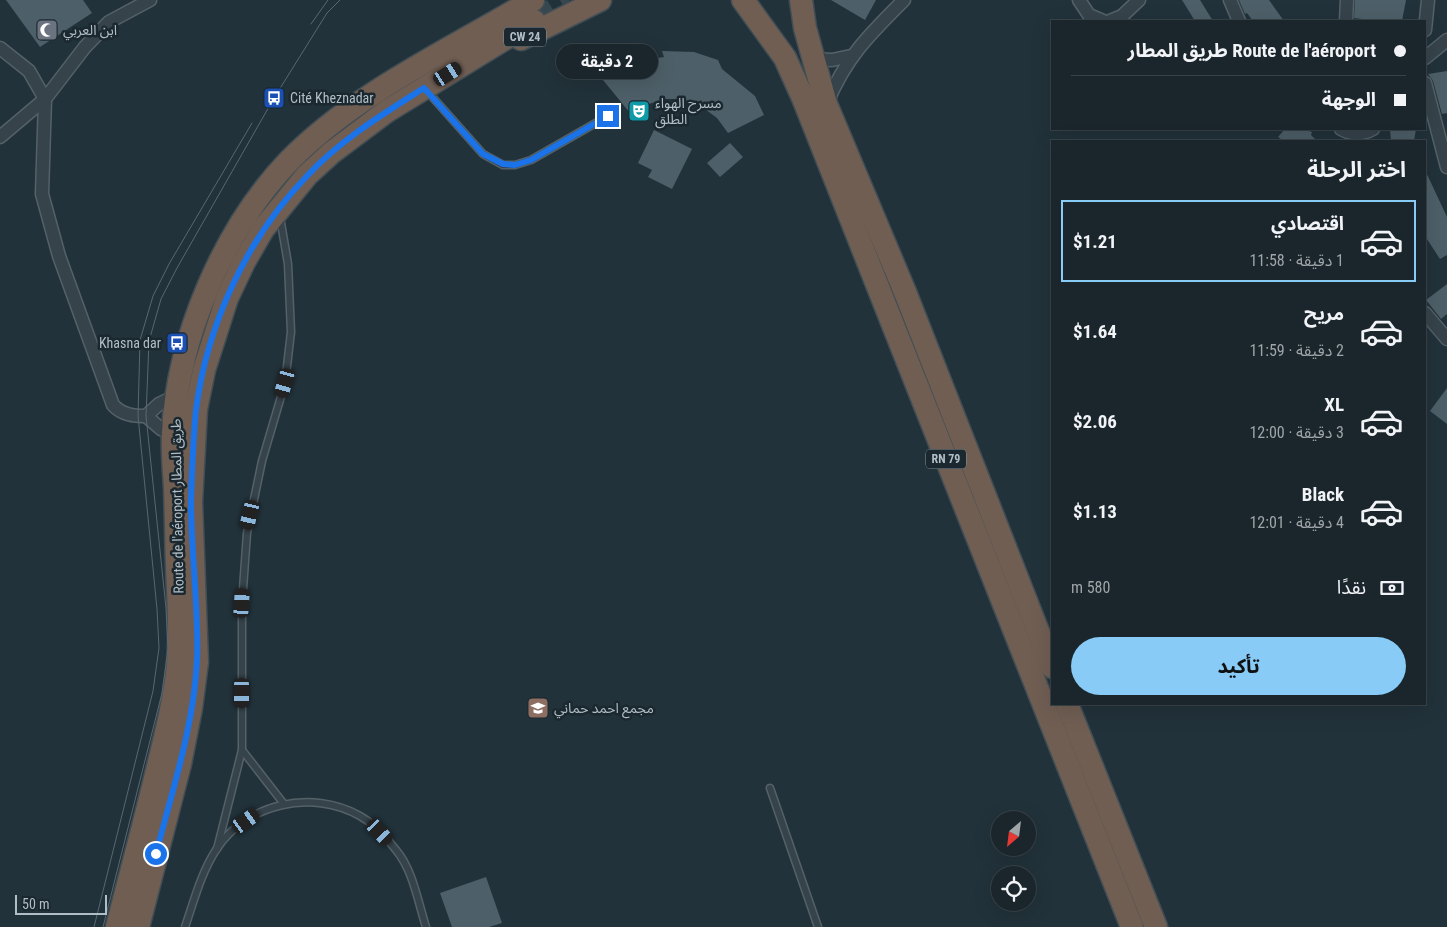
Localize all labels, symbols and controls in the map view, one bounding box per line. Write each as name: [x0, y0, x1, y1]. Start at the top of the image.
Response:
mosque icon: ابن العربي: [35, 18, 59, 42]
place label: ابن العربي: [63, 22, 117, 41]
road number: CW 24: [504, 28, 546, 46]
text: Route de l'aéroport طريق المطار: [1127, 39, 1376, 62]
callout: 2 دقيقة: [557, 44, 659, 78]
text: 2 دقيقة: [581, 52, 633, 71]
car: [431, 60, 464, 88]
bus stop icon: Cité Kheznadar: [262, 86, 286, 110]
text: الوجهة: [1322, 88, 1376, 111]
place label: Cité Kheznadar: [290, 90, 374, 106]
place label: مسرح الهواء الطلق: [655, 95, 722, 129]
theatre icon: مسرح الهواء الطلق: [627, 99, 651, 123]
route end: [597, 105, 619, 127]
text: اختر الرحلة: [1307, 157, 1406, 182]
text: اقتصادي: [1271, 212, 1344, 235]
icon: car: [1359, 219, 1404, 264]
text: $1.21: [1073, 230, 1117, 253]
text: 1 دقيقة · 11:58: [1249, 251, 1344, 270]
text: مريح: [1304, 302, 1344, 325]
icon: car: [1359, 309, 1404, 354]
text: $1.64: [1073, 320, 1117, 343]
bus stop icon: Khasna dar: [165, 331, 189, 355]
place label: Khasna dar: [99, 335, 161, 351]
text: 2 دقيقة · 11:59: [1249, 341, 1344, 360]
car: [273, 367, 296, 399]
text: XL: [1324, 393, 1344, 416]
icon: car: [1359, 399, 1404, 444]
text: $2.06: [1073, 410, 1117, 433]
street label: Route de l'aéroport طريق المطار: [167, 418, 189, 594]
text: 3 دقيقة · 12:00: [1249, 423, 1344, 442]
road number: RN 79: [926, 449, 966, 468]
text: Black: [1302, 483, 1344, 506]
icon: car: [1359, 489, 1404, 534]
car: [239, 499, 260, 531]
text: $1.13: [1073, 500, 1117, 523]
text: 4 دقيقة · 12:01: [1249, 513, 1344, 532]
icon: cash: [1378, 574, 1406, 602]
text: نقدًا: [1337, 576, 1366, 599]
text: 580 m: [1071, 578, 1110, 597]
car: [233, 588, 250, 618]
button: تأكيد: [1071, 637, 1406, 695]
car: [234, 678, 249, 708]
school or university icon: مجمع احمد حماني: [526, 696, 550, 720]
place label: مجمع احمد حماني: [554, 700, 654, 719]
car: [229, 806, 262, 836]
north arrow: [991, 811, 1036, 856]
map controls: [991, 811, 1036, 911]
car: [364, 816, 395, 848]
route start: [145, 843, 167, 865]
button: locate: [991, 866, 1036, 911]
scale bar: [15, 892, 108, 915]
text: 50 m: [22, 896, 50, 912]

